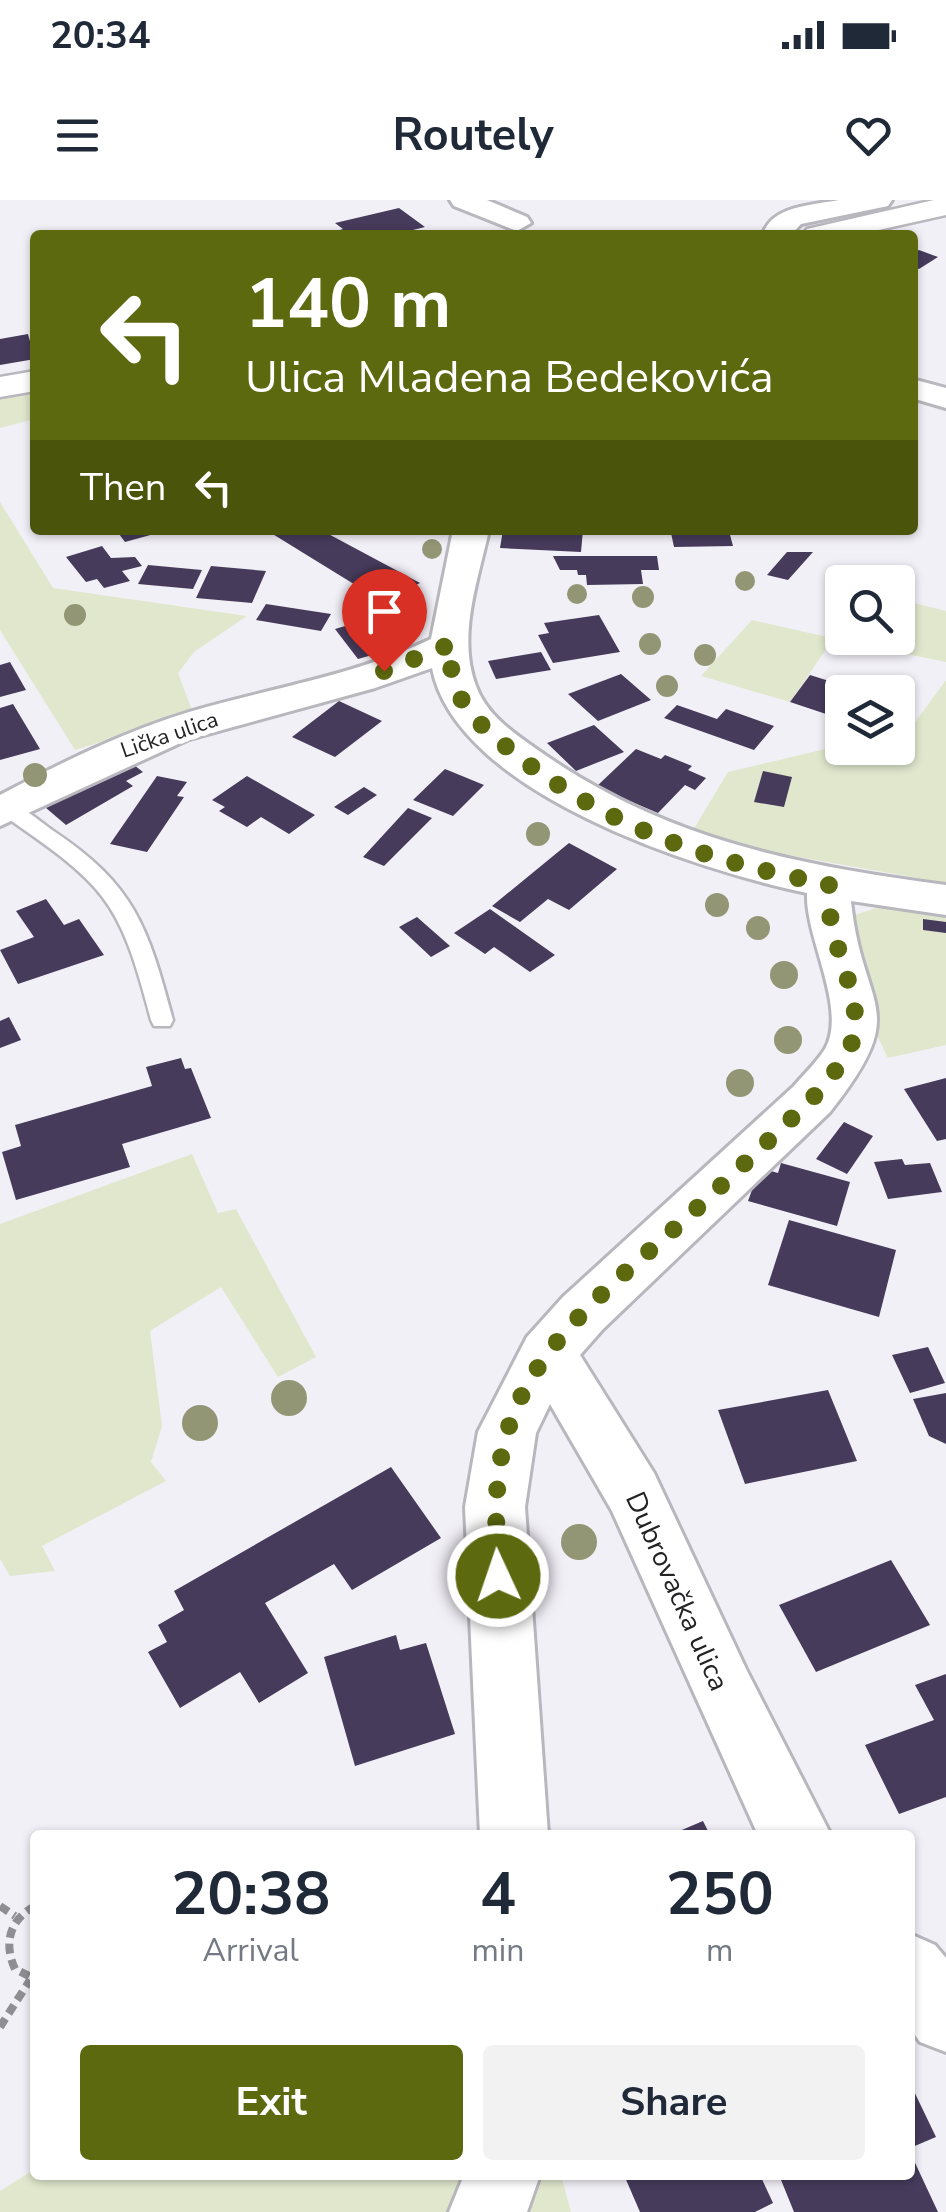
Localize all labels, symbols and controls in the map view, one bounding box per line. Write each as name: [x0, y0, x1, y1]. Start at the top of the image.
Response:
text: 20:34: [50, 10, 151, 61]
text: Routely: [392, 105, 554, 166]
icon: menu: [50, 108, 105, 163]
icon: heart: [841, 108, 896, 163]
text: 140 m: [245, 256, 451, 352]
icon: left: [80, 270, 210, 400]
text: Ulica Mladena Bedekovića: [245, 347, 774, 408]
icon: left: [186, 460, 241, 515]
text: Then: [80, 462, 166, 513]
map controls: [825, 565, 915, 765]
button: search: [825, 565, 915, 655]
pin: [342, 569, 427, 672]
icon: arrive: [357, 584, 412, 639]
button: layers: [825, 675, 915, 765]
street label: Lička ulica: [117, 704, 222, 766]
street label: Dubrovačka ulica: [616, 1486, 738, 1697]
position arrow: [446, 1524, 550, 1628]
text: 20:38: [171, 1853, 330, 1935]
text: 4: [480, 1853, 516, 1935]
text: 250: [666, 1853, 774, 1935]
text: Arrival: [203, 1929, 299, 1972]
text: min: [471, 1929, 524, 1972]
text: m: [706, 1929, 733, 1972]
button: Exit: [80, 2045, 463, 2160]
button: Share: [483, 2045, 865, 2160]

